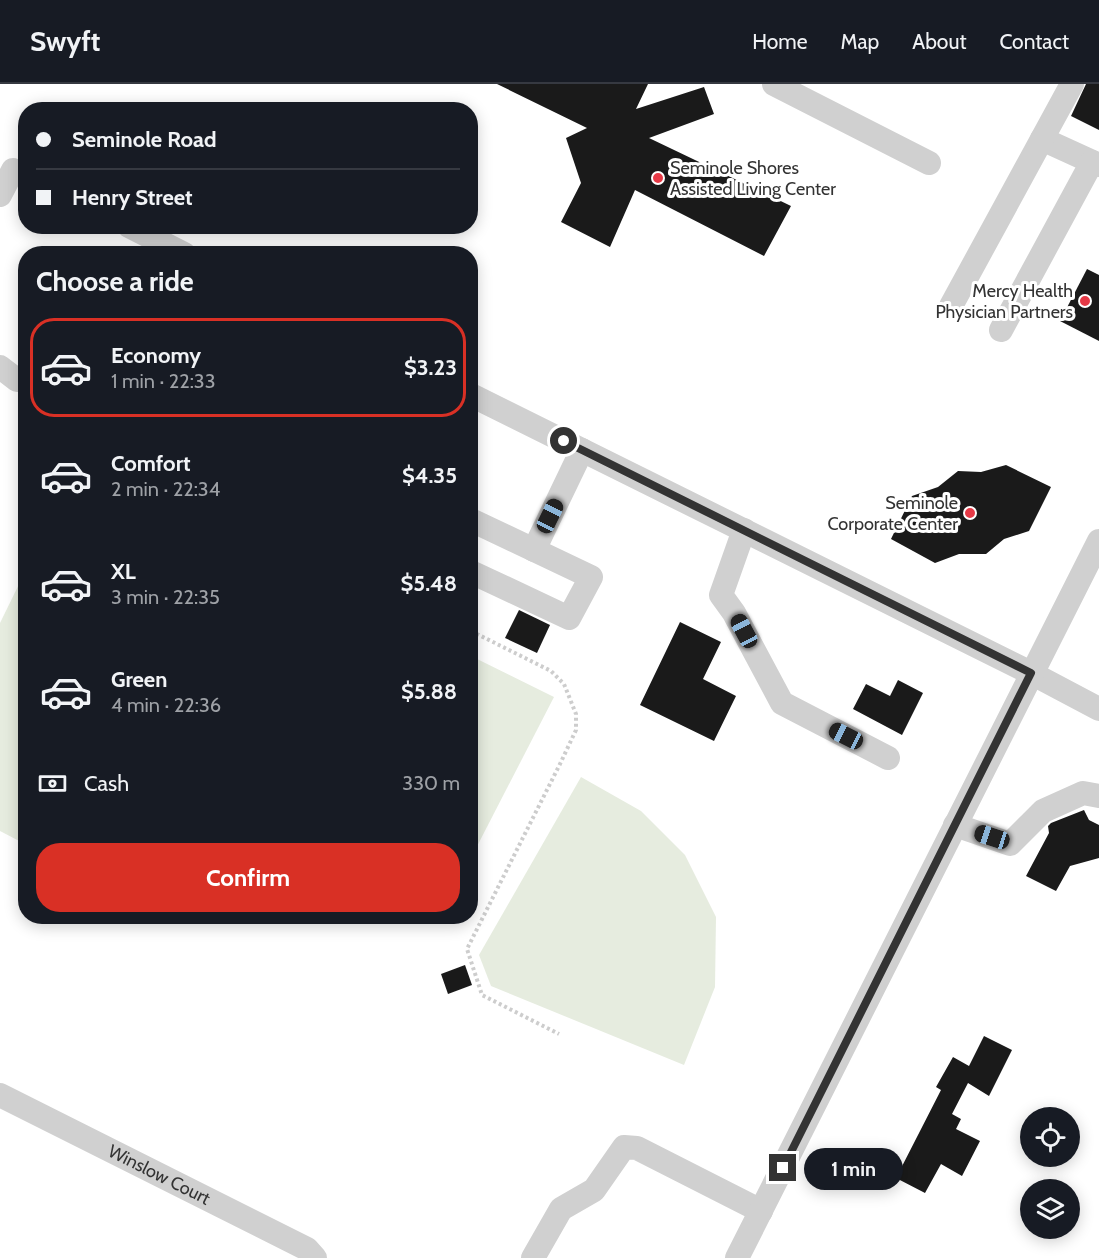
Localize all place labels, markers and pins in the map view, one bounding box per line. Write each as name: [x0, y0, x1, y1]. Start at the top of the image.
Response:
place label: Seminole Shores Assisted Living Center: [670, 157, 836, 200]
marker: Seminole Shores Assisted Living Center: [651, 171, 665, 185]
place label: Mercy Health Physician Partners: [935, 280, 1073, 323]
marker: Mercy Health Physician Partners: [1078, 294, 1092, 308]
place label: Seminole Corporate Center: [827, 492, 958, 535]
marker: Seminole Corporate Center: [963, 506, 977, 520]

